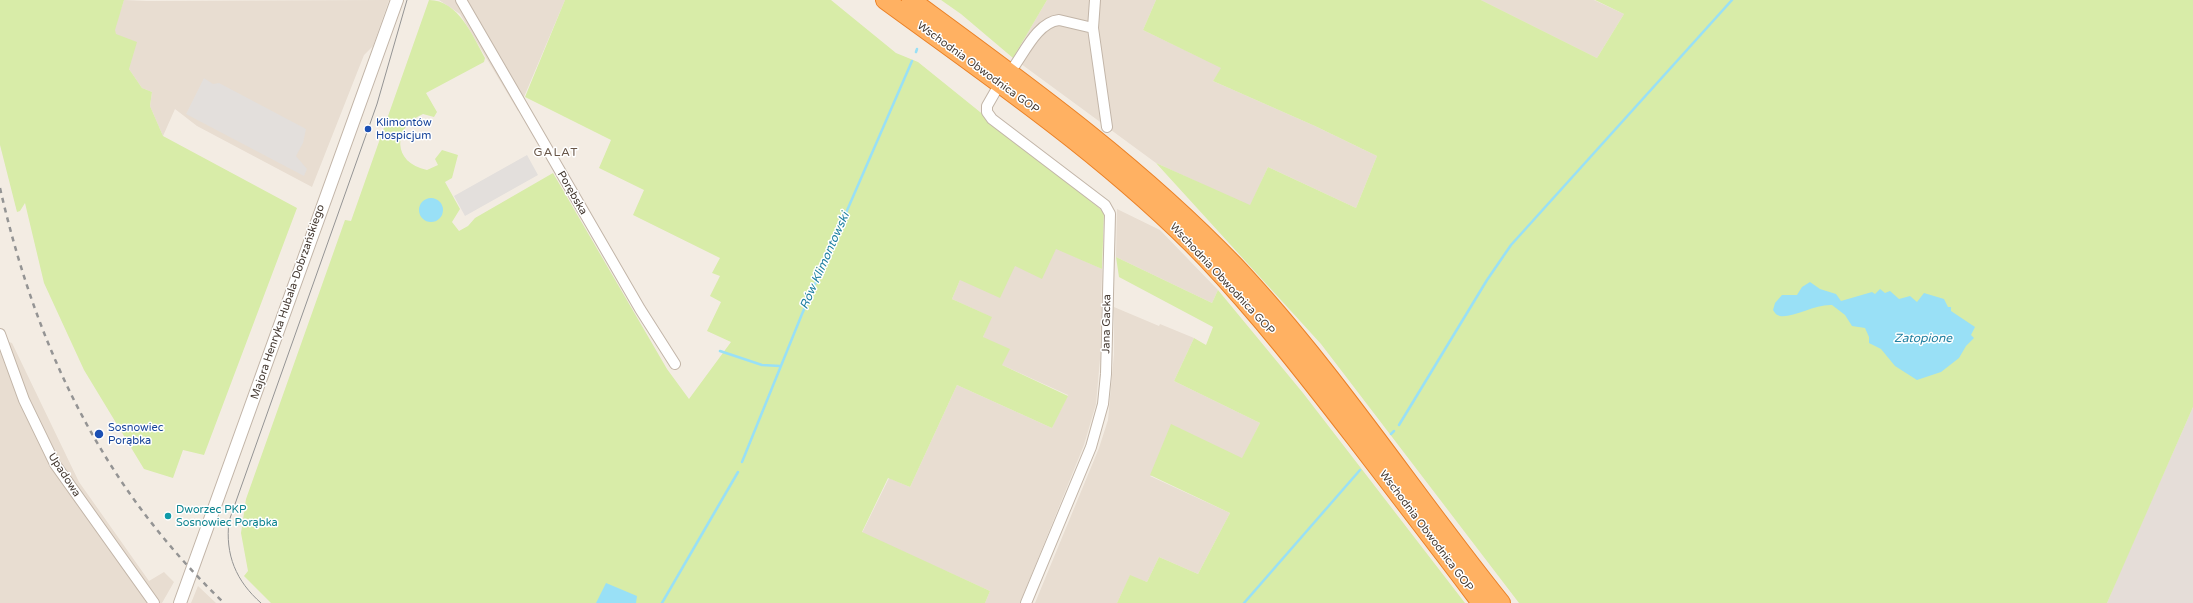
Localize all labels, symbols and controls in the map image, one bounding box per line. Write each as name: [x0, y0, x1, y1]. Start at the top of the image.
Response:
street label: Wschodnia Obwodnica GOP: [914, 19, 1042, 117]
place label: Klimontów Hospicjum: [376, 116, 432, 142]
marker: Klimontów Hospicjum: [363, 124, 373, 134]
district label: GALAT: [533, 146, 579, 160]
street label: Porębska: [554, 169, 590, 217]
street label: Majora Henryka Hubala-Dobrzańskiego: [248, 203, 328, 401]
water label: Rów Klimontowski: [797, 210, 853, 312]
street label: Wschodnia Obwodnica GOP: [1167, 221, 1277, 337]
street label: Jana Gacka: [1100, 294, 1114, 354]
water label: Zatopione: [1894, 332, 1952, 346]
place label: Sosnowiec Porąbka: [108, 421, 164, 447]
marker: Sosnowiec Porąbka: [93, 428, 105, 440]
street label: Upadowa: [45, 451, 83, 499]
street label: Wschodnia Obwodnica GOP: [1376, 468, 1476, 594]
place label: Dworzec PKP Sosnowiec Porąbka: [176, 503, 278, 529]
marker: Dworzec PKP Sosnowiec Porąbka: [163, 511, 173, 521]

